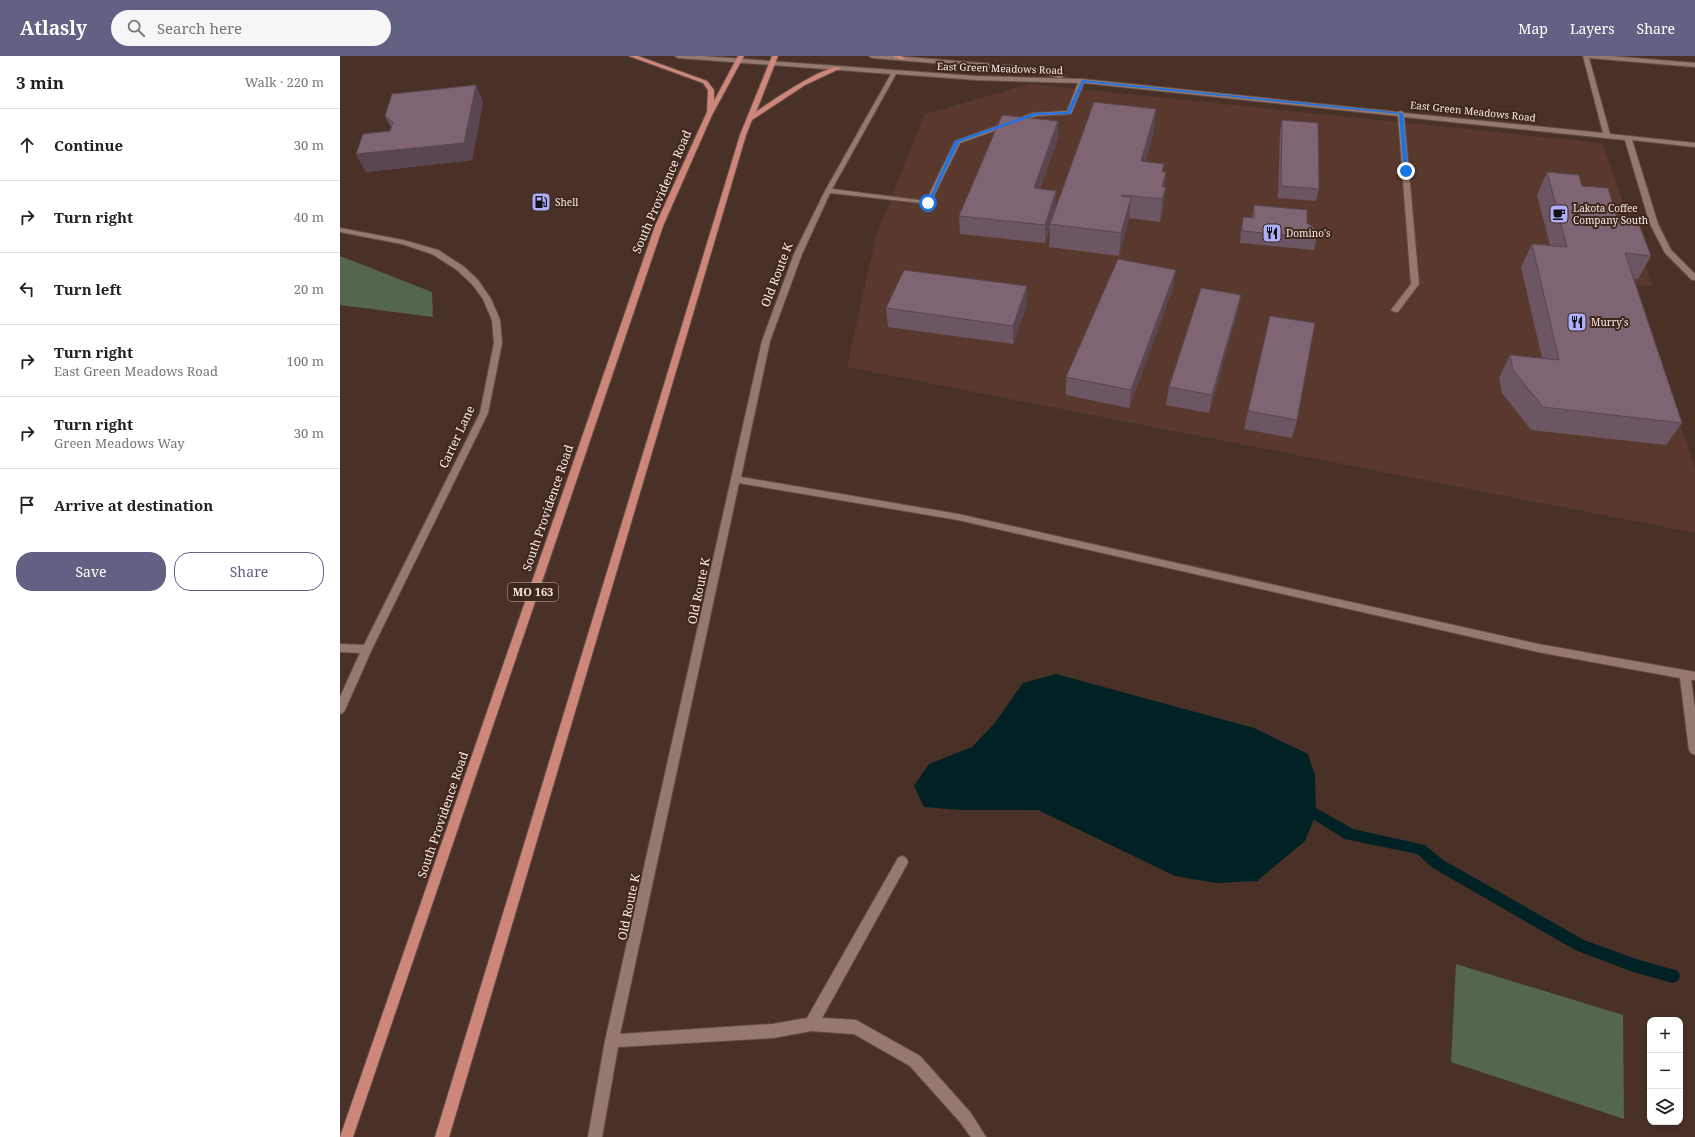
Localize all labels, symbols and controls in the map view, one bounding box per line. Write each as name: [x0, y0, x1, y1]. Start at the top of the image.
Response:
search box: [111, 10, 391, 46]
text: Atlasly: [20, 15, 87, 41]
icon: search: [125, 17, 147, 39]
text: Search here: [157, 18, 242, 38]
text: Map: [1518, 19, 1548, 38]
text: Layers: [1570, 19, 1615, 38]
text: Share: [1637, 19, 1675, 38]
street label: East Green Meadows Road: [937, 59, 1063, 77]
text: 3 min: [16, 71, 64, 94]
text: Walk · 220 m: [245, 73, 324, 91]
street label: East Green Meadows Road: [1410, 97, 1536, 125]
street label: South Providence Road: [628, 127, 696, 256]
icon: ahead: [16, 134, 38, 156]
text: Continue: [54, 135, 123, 155]
text: 30 m: [294, 136, 324, 154]
route end: [1397, 162, 1415, 180]
fuel station icon: Shell: [530, 191, 552, 213]
route start: [919, 194, 937, 212]
place label: Shell: [555, 195, 578, 209]
place label: Lakota Coffee Company South: [1573, 201, 1649, 227]
cafe icon: Lakota Coffee Company South: [1548, 203, 1570, 225]
icon: right: [16, 206, 38, 228]
text: Turn right: [54, 207, 133, 227]
text: 40 m: [294, 208, 324, 226]
restaurant icon: Domino's: [1261, 222, 1283, 244]
place label: Domino's: [1286, 226, 1331, 240]
street label: Old Route K: [756, 240, 797, 309]
icon: left: [16, 278, 38, 300]
text: Turn left: [54, 279, 122, 299]
text: 20 m: [294, 280, 324, 298]
restaurant icon: Murry's: [1566, 311, 1588, 333]
place label: Murry's: [1591, 315, 1629, 329]
text: Turn right: [54, 342, 133, 362]
icon: right: [16, 350, 38, 372]
text: 100 m: [287, 352, 324, 370]
text: East Green Meadows Road: [54, 362, 218, 380]
street label: Carter Lane: [435, 403, 479, 471]
text: Turn right: [54, 414, 133, 434]
icon: right: [16, 422, 38, 444]
text: 30 m: [294, 424, 324, 442]
text: Green Meadows Way: [54, 434, 185, 452]
street label: South Providence Road: [518, 442, 577, 573]
icon: arrive: [16, 494, 38, 516]
text: Arrive at destination: [54, 495, 213, 515]
button: Save: [16, 552, 166, 591]
button: Share: [174, 552, 324, 591]
street label: Old Route K: [683, 555, 714, 626]
road number: MO 163: [508, 583, 558, 601]
street label: South Providence Road: [413, 749, 472, 880]
street label: Old Route K: [613, 871, 644, 942]
map controls: [1647, 1017, 1683, 1125]
button: +: [1647, 1017, 1683, 1053]
button: −: [1647, 1053, 1683, 1089]
button: layers: [1647, 1089, 1683, 1125]

